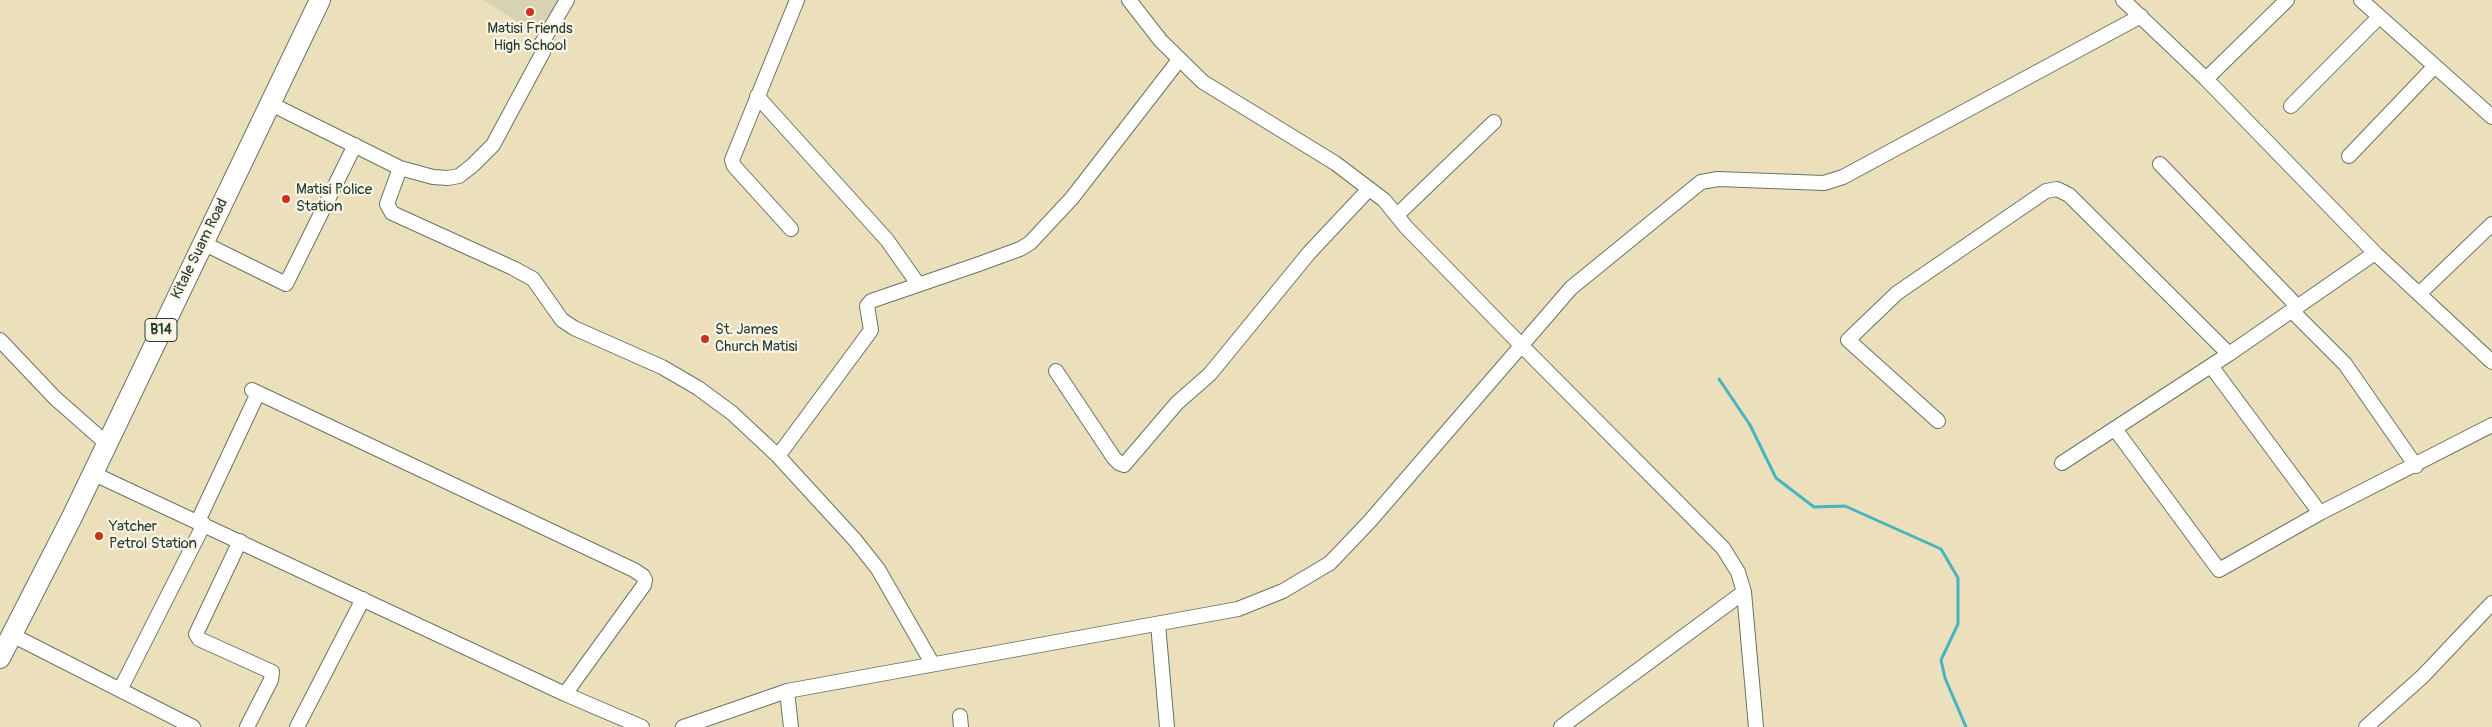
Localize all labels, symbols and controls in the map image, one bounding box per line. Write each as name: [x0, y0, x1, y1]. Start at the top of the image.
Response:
marker: Matisi Friends High School: [524, 6, 536, 18]
place label: Matisi Friends High School: [487, 20, 573, 55]
place label: Matisi Police Station: [296, 181, 372, 216]
marker: Matisi Police Station: [280, 193, 292, 205]
street label: Kitale Suam Road: [168, 196, 232, 302]
road number: B14: [145, 318, 177, 342]
place label: St. James Church Matisi: [715, 321, 798, 356]
marker: St. James Church Matisi: [699, 333, 711, 345]
place label: Yatcher Petrol Station: [109, 518, 197, 553]
marker: Yatcher Petrol Station: [93, 530, 105, 542]

